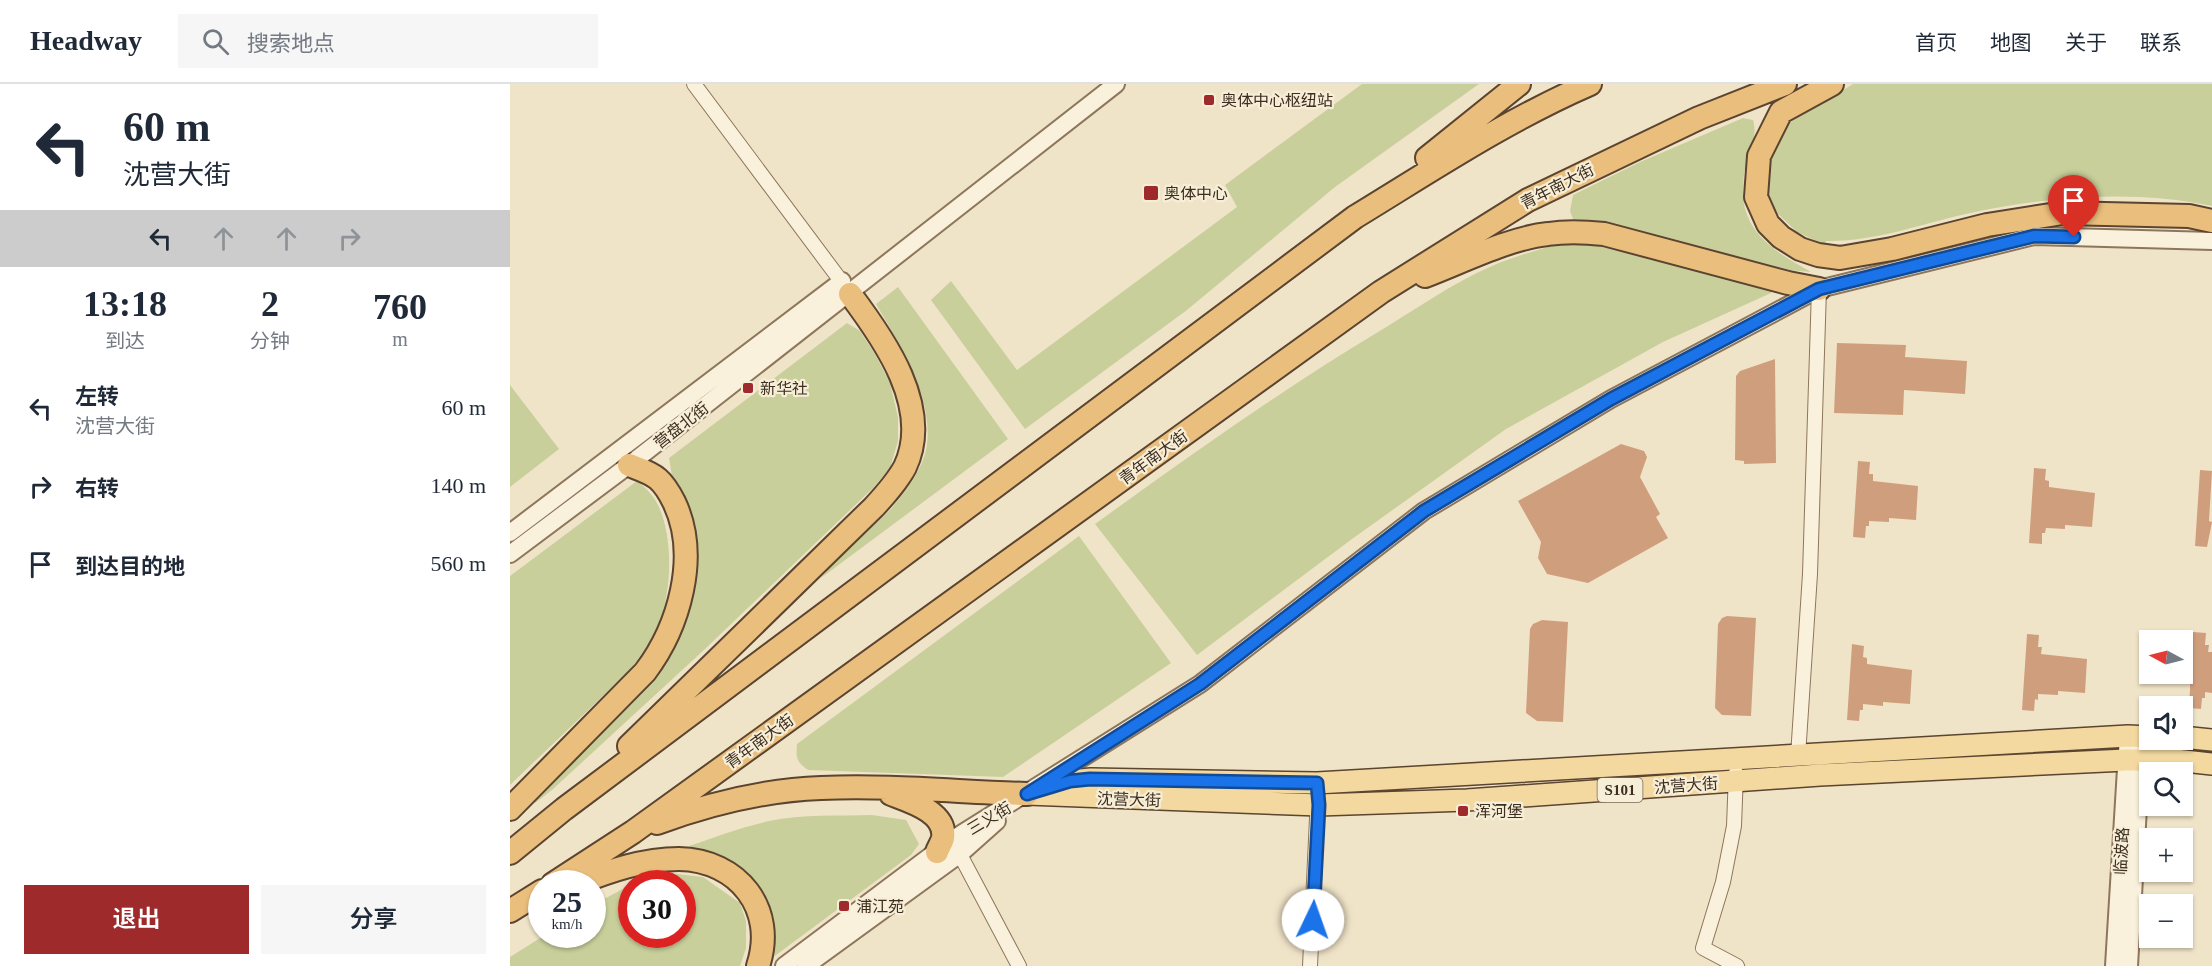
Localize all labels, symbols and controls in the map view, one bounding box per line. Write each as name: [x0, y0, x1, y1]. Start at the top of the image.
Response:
search box: [178, 14, 598, 68]
text: Headway: [30, 25, 142, 56]
icon: search: [199, 25, 232, 58]
text: 搜索地点: [247, 31, 335, 56]
text: 首页: [1915, 31, 1957, 55]
text: 地图: [1990, 31, 2032, 55]
text: 关于: [2065, 31, 2107, 55]
text: 联系: [2140, 31, 2182, 55]
place label: 奥体中心枢纽站: [1221, 92, 1333, 109]
marker: 奥体中心枢纽站: [1202, 93, 1216, 107]
text: 60 m: [123, 104, 211, 150]
icon: left: [24, 108, 102, 186]
text: 沈营大街: [123, 160, 231, 190]
street label: 青年南大街: [1518, 161, 1597, 212]
pin: [2048, 175, 2099, 237]
marker: 奥体中心: [1142, 184, 1160, 202]
icon: arrive: [2057, 184, 2090, 217]
place label: 奥体中心: [1164, 185, 1228, 202]
icon: left: [144, 222, 177, 255]
icon: ahead: [207, 222, 240, 255]
icon: ahead: [270, 222, 303, 255]
icon: right: [333, 222, 366, 255]
text: 13:18: [83, 284, 167, 324]
text: 2: [261, 284, 279, 324]
text: 760: [373, 287, 427, 327]
text: m: [392, 328, 408, 350]
text: 到达: [105, 330, 145, 352]
text: 分钟: [250, 330, 290, 352]
place label: 新华社: [760, 380, 808, 397]
marker: 新华社: [741, 381, 755, 395]
text: 左转: [75, 384, 119, 409]
icon: left: [24, 392, 57, 425]
text: 60 m: [441, 395, 486, 420]
street label: 营盘北街: [651, 399, 712, 452]
text: 沈营大街: [75, 415, 155, 437]
street label: 青年南大街: [1116, 427, 1191, 488]
icon: right: [24, 470, 57, 503]
text: 140 m: [430, 473, 486, 498]
text: 右转: [75, 476, 119, 501]
icon: arrive: [24, 548, 57, 581]
text: 560 m: [430, 551, 486, 576]
text: 到达目的地: [75, 554, 185, 579]
north arrow: [2139, 630, 2193, 684]
map controls: [2139, 630, 2193, 948]
button: sound: [2139, 696, 2193, 750]
street label: 青年南大街: [722, 711, 797, 772]
button: search: [2139, 762, 2193, 816]
street label: 沈营大街: [1654, 775, 1719, 796]
road number: S101: [1598, 778, 1642, 802]
street label: 沈营大街: [1097, 790, 1161, 809]
street label: 三义街: [964, 799, 1014, 838]
place label: 浑河堡: [1475, 803, 1523, 820]
marker: 浑河堡: [1456, 804, 1470, 818]
street label: 临波路: [2112, 827, 2131, 875]
button: +: [2139, 828, 2193, 882]
speed limit sign: 30: [618, 870, 696, 948]
button: 退出: [24, 885, 249, 954]
button: 分享: [261, 885, 486, 954]
text: 25: [552, 885, 582, 918]
position arrow: [1281, 888, 1345, 952]
button: −: [2139, 894, 2193, 948]
place label: 浦江苑: [856, 898, 904, 915]
marker: 浦江苑: [837, 899, 851, 913]
text: km/h: [552, 916, 582, 932]

